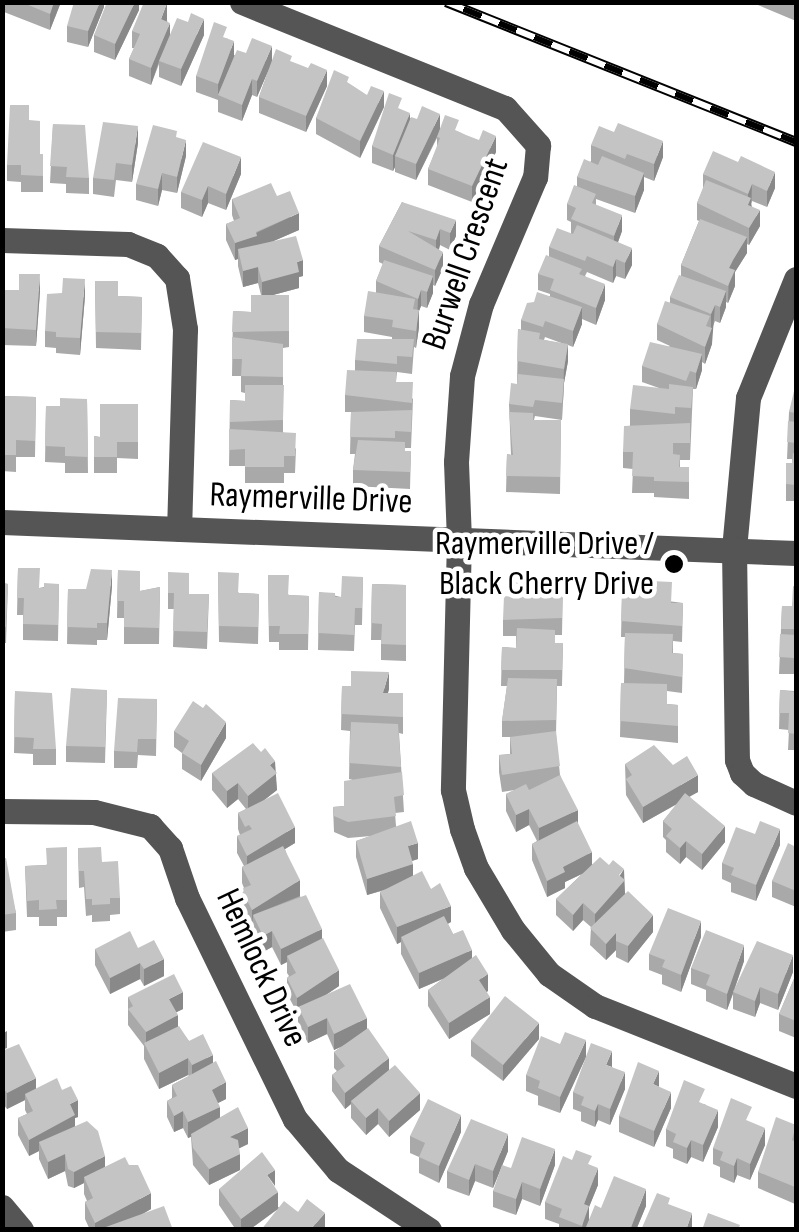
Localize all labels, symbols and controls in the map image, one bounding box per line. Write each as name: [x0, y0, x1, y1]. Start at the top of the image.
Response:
street label: Burwell Crescent: [414, 153, 518, 355]
street label: Raymerville Drive: [209, 474, 413, 524]
place label: Raymerville Drive / Black Cherry Drive: [435, 523, 654, 605]
marker: Raymerville Drive / Black Cherry Drive: [663, 553, 685, 575]
street label: Hemlock Drive: [206, 882, 316, 1054]

